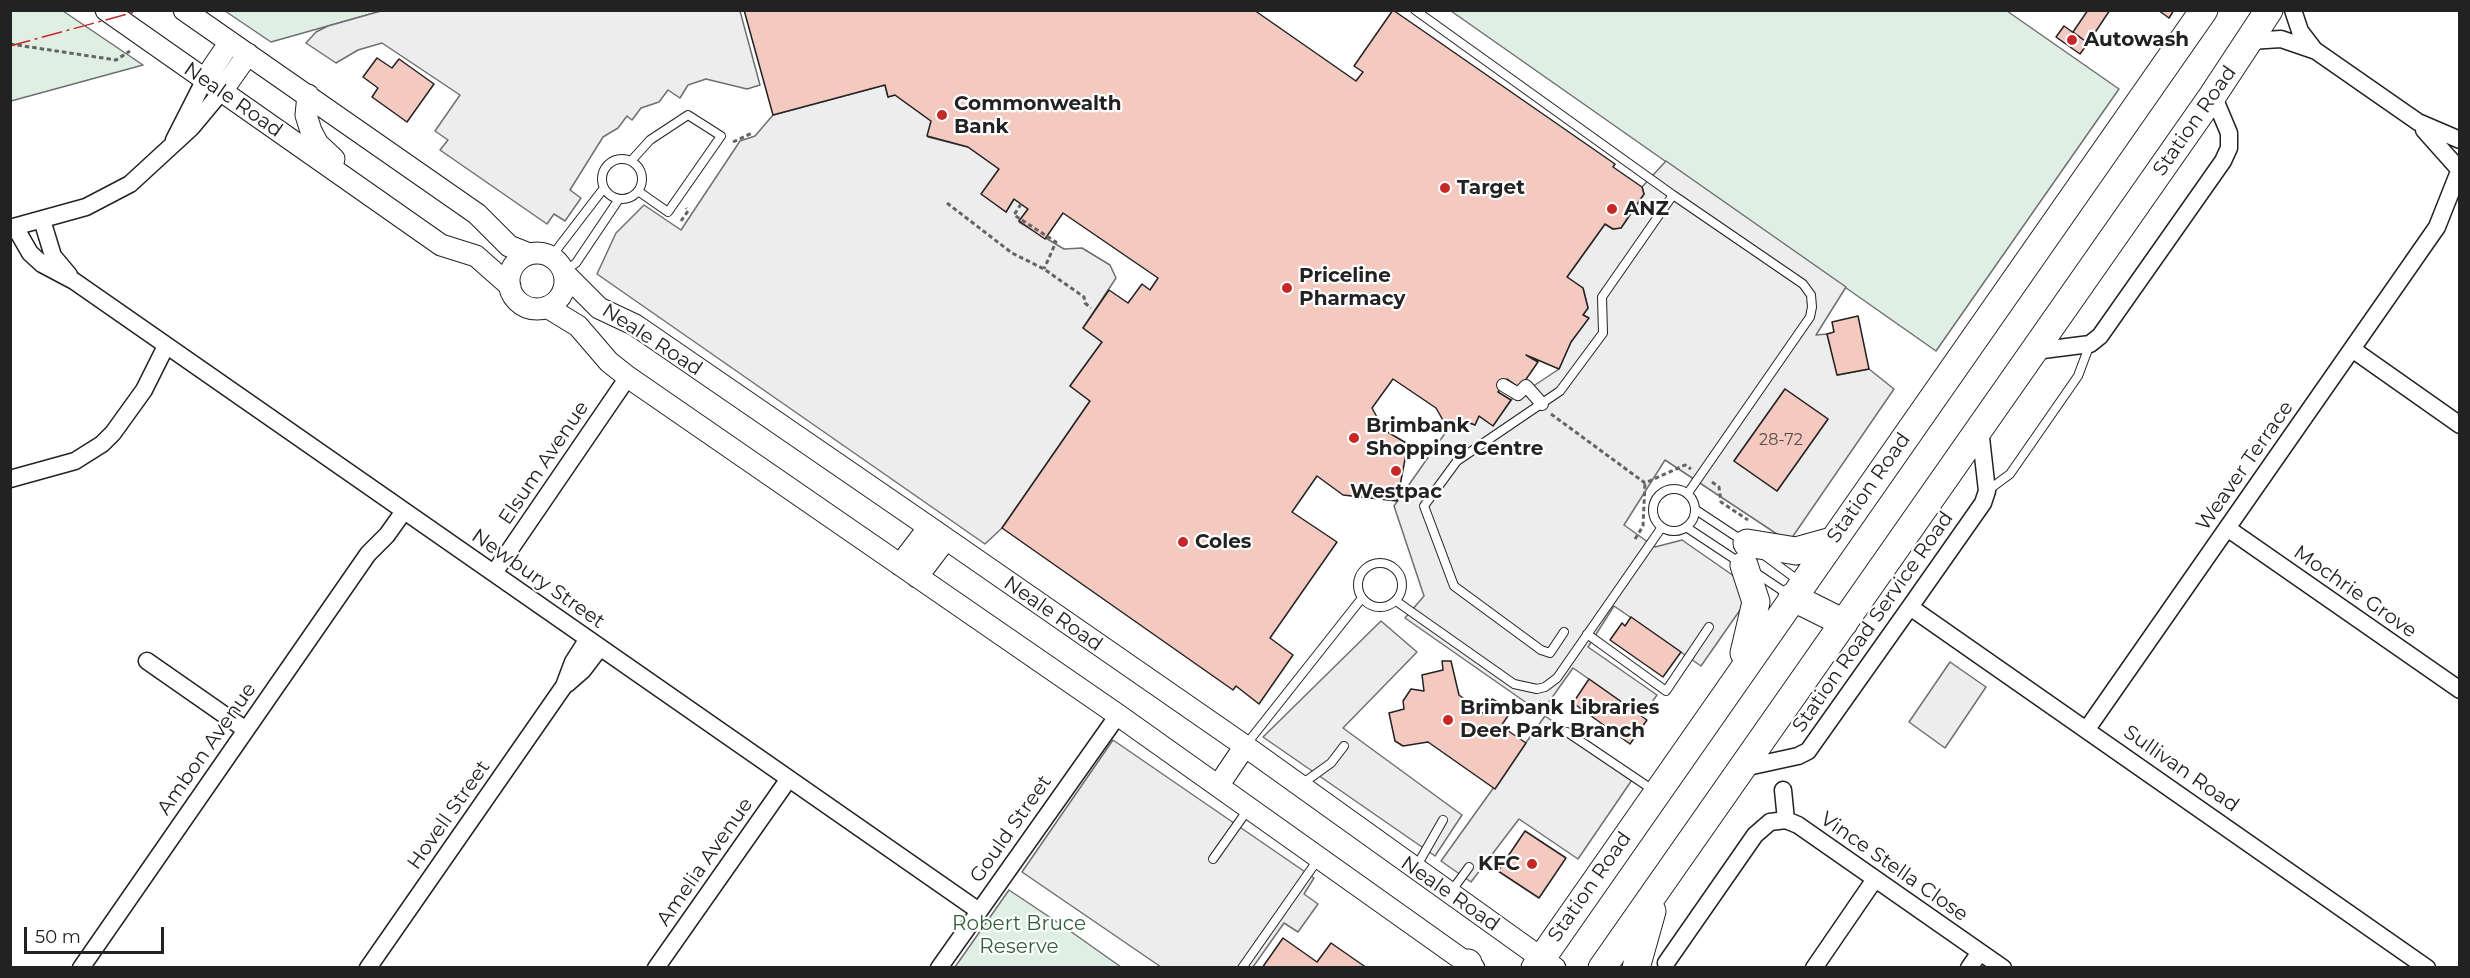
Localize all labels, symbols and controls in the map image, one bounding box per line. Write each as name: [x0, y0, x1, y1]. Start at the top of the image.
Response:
place label: Autowash: [2084, 28, 2189, 52]
marker: Autowash: [2065, 33, 2079, 47]
street label: Neale Road: [179, 57, 287, 143]
street label: Station Road: [2148, 61, 2242, 181]
place label: Commonwealth Bank: [954, 92, 1122, 139]
marker: Commonwealth Bank: [935, 108, 949, 122]
place label: Target: [1457, 176, 1525, 200]
marker: Target: [1438, 181, 1452, 195]
place label: ANZ: [1624, 197, 1669, 221]
marker: ANZ: [1605, 202, 1619, 216]
place label: Priceline Pharmacy: [1299, 264, 1406, 311]
marker: Priceline Pharmacy: [1280, 281, 1294, 295]
street label: Neale Road: [597, 299, 707, 381]
street label: Elsum Avenue: [494, 397, 594, 529]
street label: Weaver Terrace: [2191, 397, 2299, 535]
place label: Brimbank Shopping Centre: [1366, 414, 1543, 461]
street label: Station Road: [1822, 428, 1916, 548]
house number: 28-72: [1759, 430, 1803, 450]
marker: Brimbank Shopping Centre: [1347, 431, 1361, 445]
marker: Westpac: [1389, 464, 1403, 478]
place label: Westpac: [1350, 480, 1442, 504]
street label: Station Road Service Road: [1788, 507, 1958, 737]
street label: Newbury Street: [467, 524, 609, 634]
place label: Coles: [1195, 530, 1251, 554]
marker: Coles: [1176, 535, 1190, 549]
street label: Mochrie Grove: [2289, 541, 2421, 643]
street label: Neale Road: [999, 571, 1107, 657]
street label: Ambon Avenue: [152, 678, 262, 820]
place label: Brimbank Libraries Deer Park Branch: [1460, 696, 1659, 743]
marker: Brimbank Libraries Deer Park Branch: [1441, 713, 1455, 727]
street label: Sullivan Road: [2119, 720, 2243, 818]
street label: Hovell Street: [403, 756, 495, 874]
street label: Gould Street: [965, 770, 1057, 888]
street label: Amelia Avenue: [652, 793, 758, 931]
street label: Vince Stella Close: [1816, 807, 1972, 927]
street label: Station Road: [1543, 827, 1637, 947]
street label: Neale Road: [1396, 851, 1504, 937]
place label: KFC: [1478, 852, 1520, 876]
marker: KFC: [1525, 857, 1539, 871]
park label: Robert Bruce Reserve: [952, 912, 1086, 959]
scale bar: [27, 915, 166, 953]
text: 50 m: [35, 926, 81, 948]

